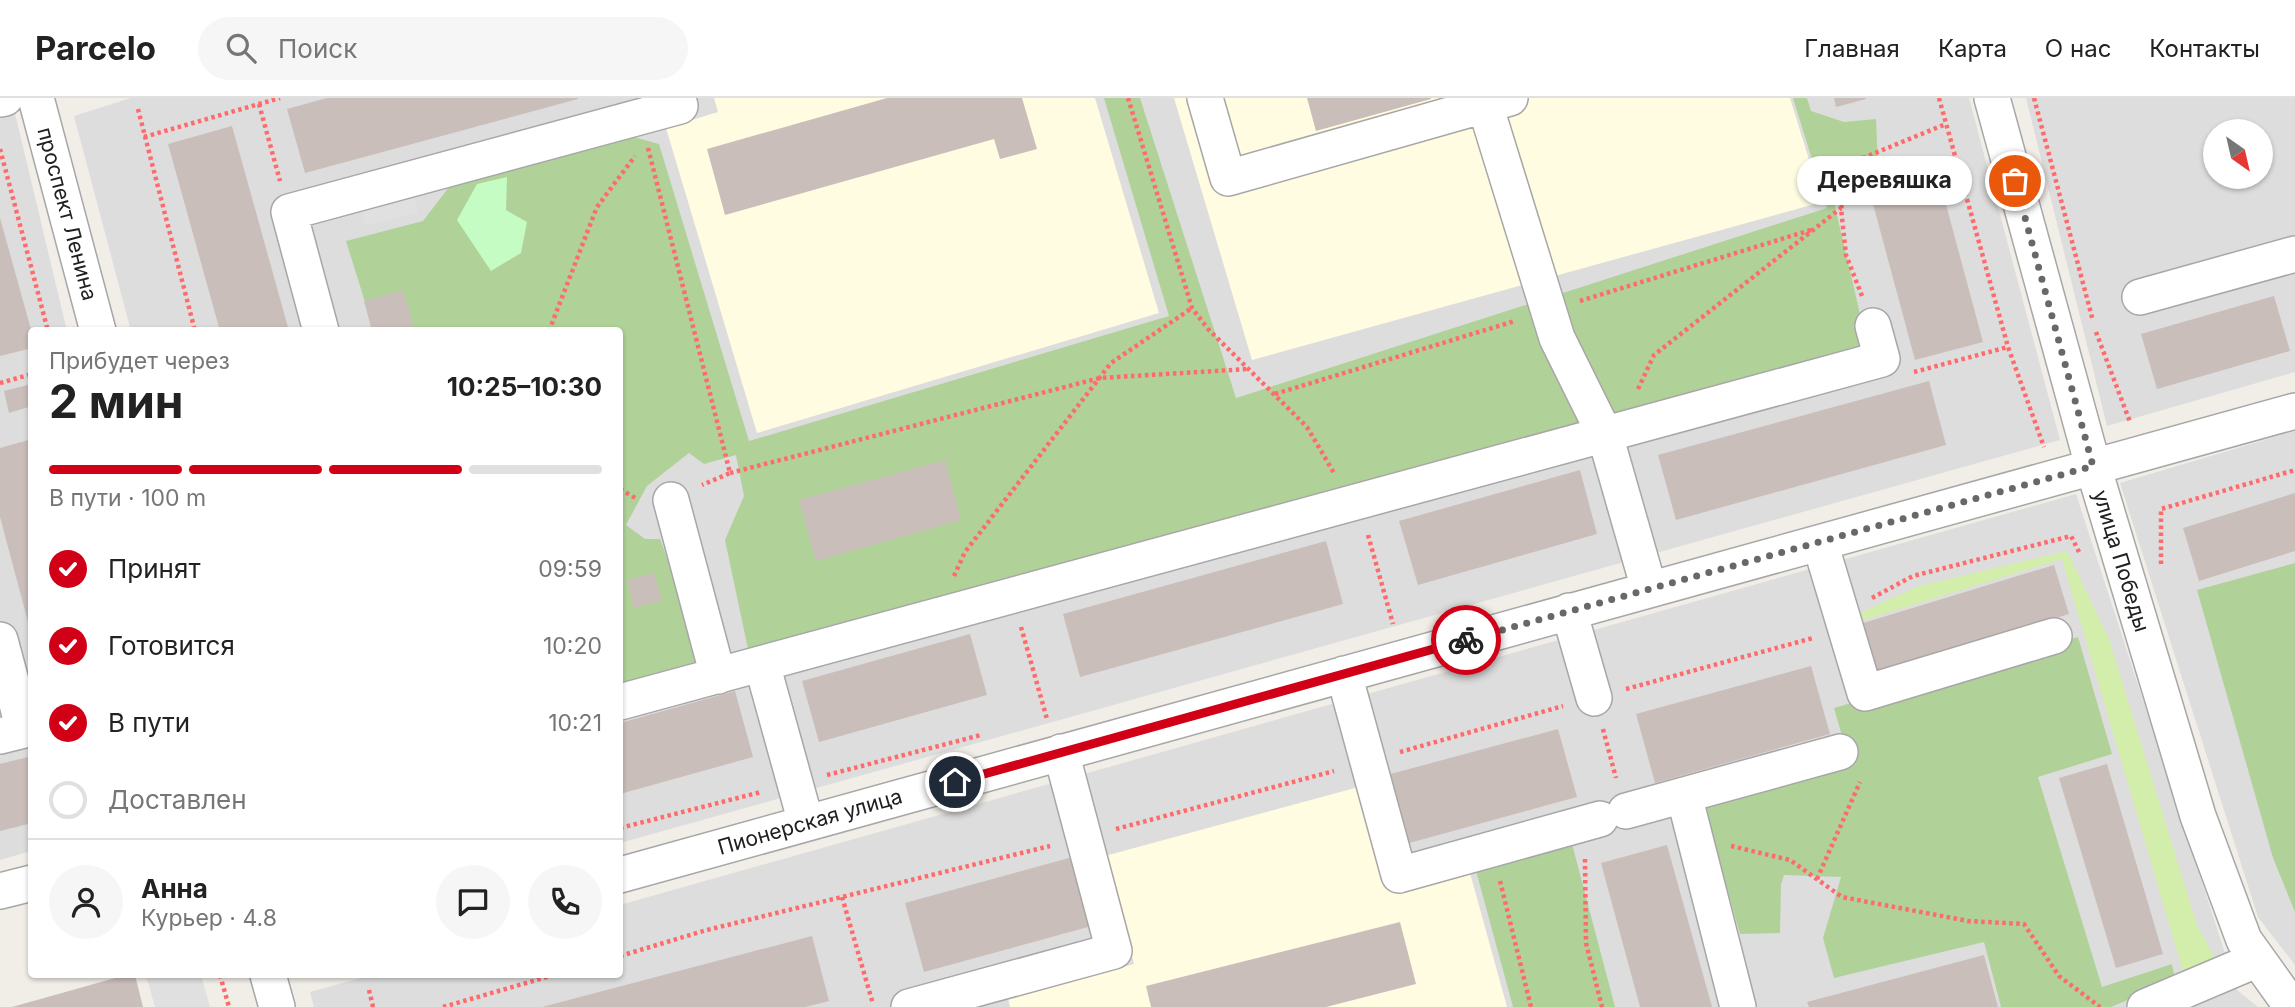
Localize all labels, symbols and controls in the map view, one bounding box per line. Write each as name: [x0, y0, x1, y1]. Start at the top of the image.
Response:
search box: [198, 17, 688, 80]
text: Parcelo: [35, 28, 156, 68]
icon: search: [222, 29, 260, 67]
text: Поиск: [278, 33, 357, 64]
text: Главная: [1804, 34, 1900, 63]
text: Карта: [1938, 34, 2007, 63]
text: О нас: [2045, 34, 2111, 63]
text: Контакты: [2149, 34, 2260, 63]
north arrow: [2203, 119, 2273, 189]
map controls: [2203, 119, 2273, 189]
street label: проспект Ленина: [32, 124, 103, 303]
pin: [1985, 151, 2045, 211]
callout: Деревяшка: [1798, 156, 1973, 206]
icon: bag: [1996, 162, 2034, 200]
text: Деревяшка: [1817, 166, 1952, 194]
text: Прибудет через: [49, 347, 230, 375]
text: 10:25–10:30: [447, 371, 602, 402]
text: 2 мин: [49, 373, 184, 429]
text: В пути · 100 m: [49, 484, 206, 512]
street label: улица Победы: [2088, 487, 2155, 635]
icon: check: [49, 550, 87, 588]
text: Принят: [108, 553, 201, 584]
text: 09:59: [538, 555, 602, 583]
courier: [1431, 605, 1501, 675]
icon: bike: [1447, 621, 1485, 659]
icon: check: [49, 627, 87, 665]
text: Готовится: [108, 630, 235, 661]
text: 10:20: [543, 632, 602, 660]
icon: check: [49, 704, 87, 742]
text: В пути: [108, 707, 190, 738]
text: 10:21: [548, 709, 602, 737]
pin: [925, 752, 985, 812]
icon: home: [936, 763, 974, 801]
street label: Пионерская улица: [715, 783, 905, 860]
text: Доставлен: [108, 784, 247, 815]
button: person: [49, 865, 123, 939]
button: chat: [436, 865, 510, 939]
button: phone: [528, 865, 602, 939]
text: Анна: [141, 873, 208, 904]
text: Курьер · 4.8: [141, 904, 277, 932]

